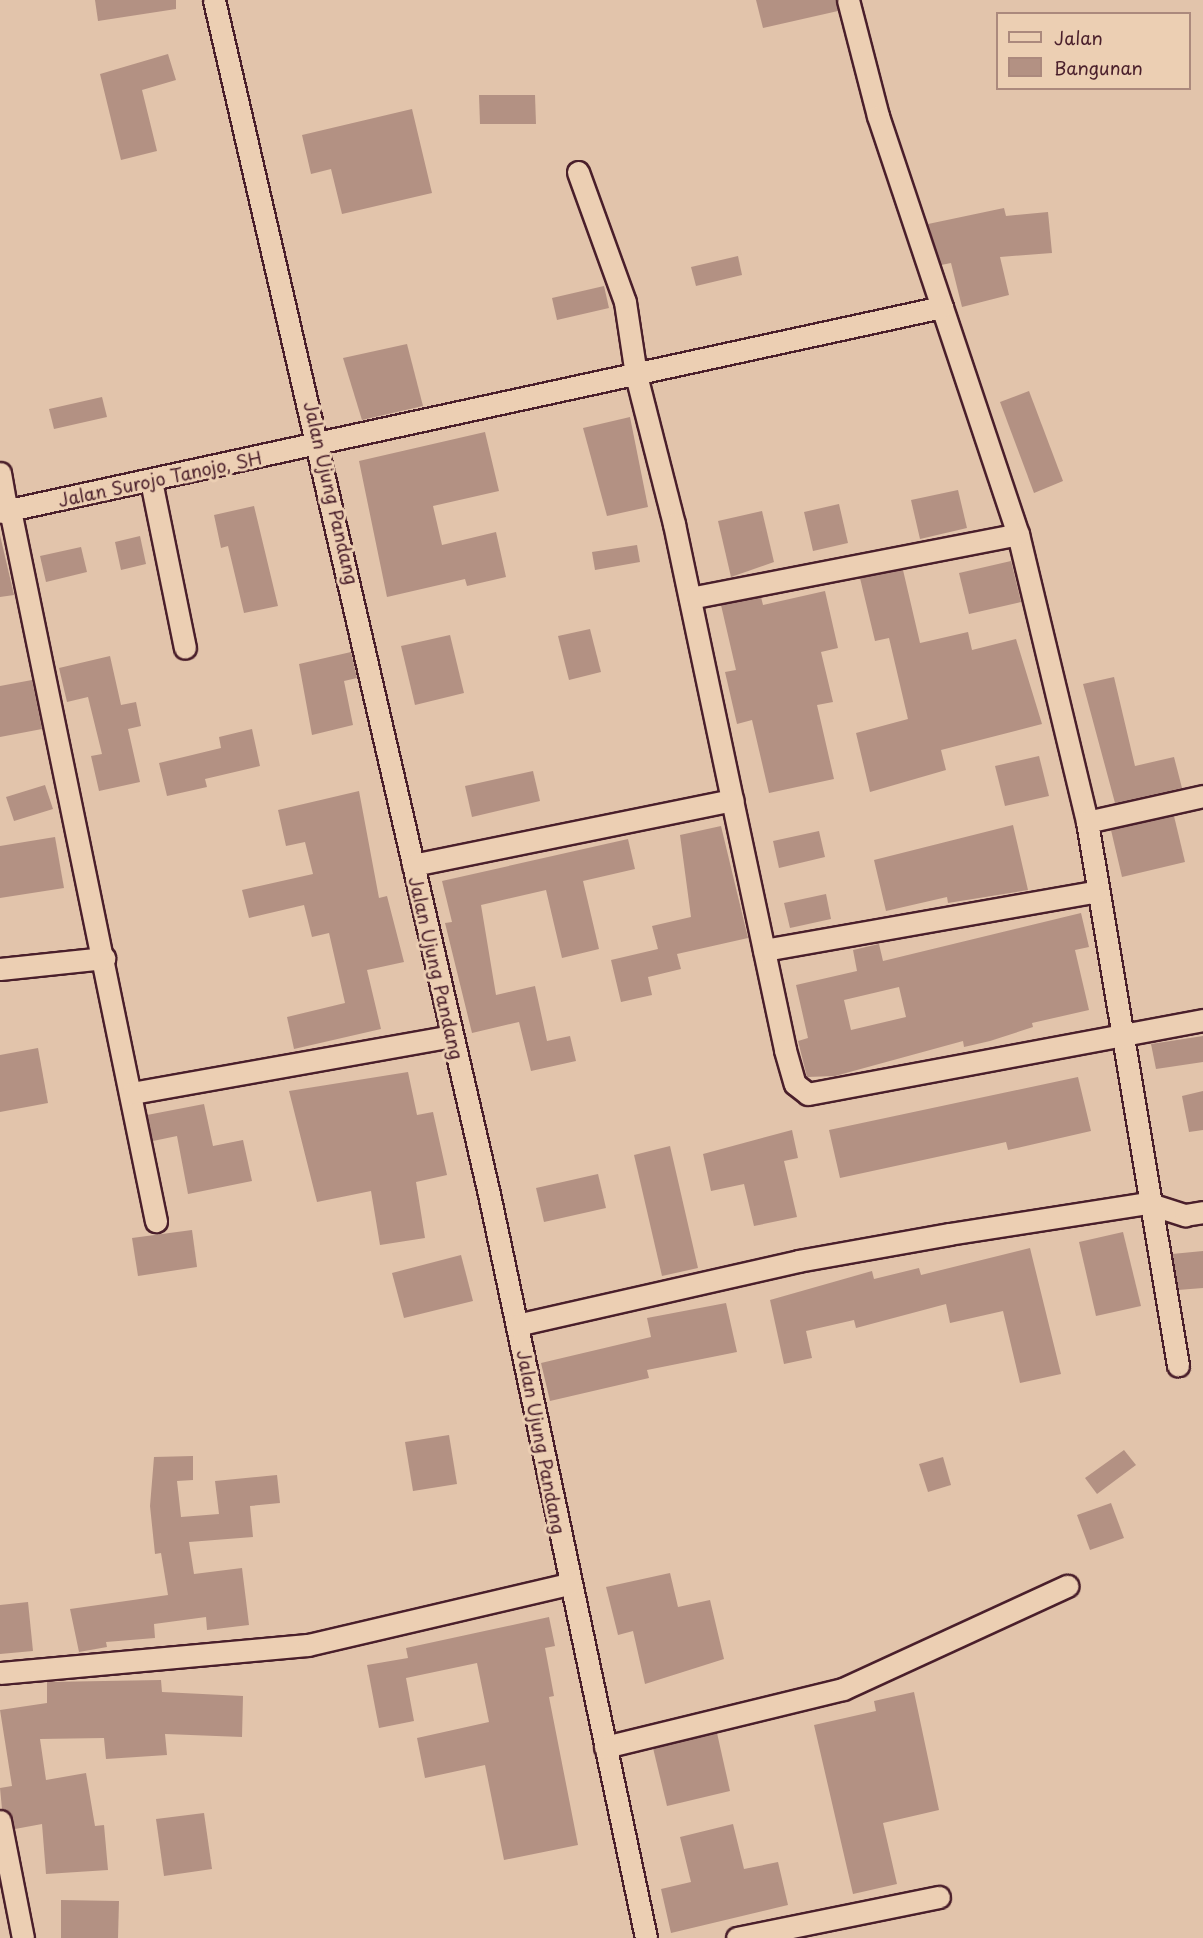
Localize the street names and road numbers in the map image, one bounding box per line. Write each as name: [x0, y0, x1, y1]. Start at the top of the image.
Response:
street label: Jalan Ujung Pandang: [299, 400, 363, 586]
street label: Jalan Surojo Tanojo, SH: [56, 447, 264, 511]
street label: Jalan Ujung Pandang: [404, 875, 468, 1061]
street label: Jalan Ujung Pandang: [513, 1348, 569, 1536]

